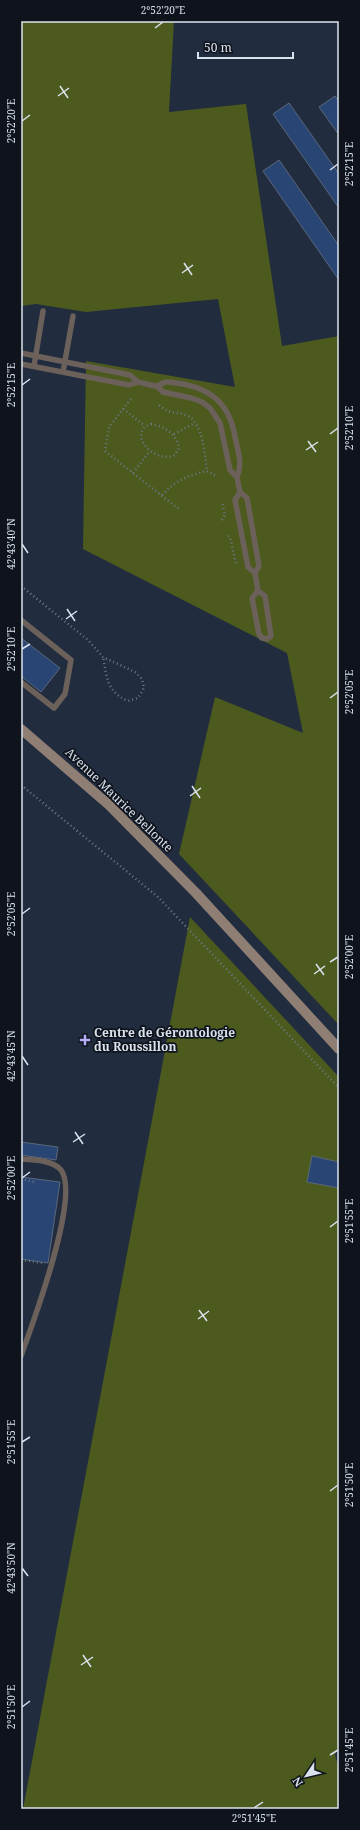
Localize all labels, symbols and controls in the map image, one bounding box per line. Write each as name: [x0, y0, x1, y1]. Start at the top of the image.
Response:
text: 2°52'20"E: [141, 3, 185, 17]
scale bar: [198, 34, 293, 60]
text: 50 m: [204, 39, 232, 56]
text: 2°52'20"E: [4, 99, 18, 143]
text: 2°52'15"E: [342, 142, 356, 186]
text: 2°52'15"E: [4, 363, 18, 407]
text: 2°52'10"E: [342, 406, 356, 450]
text: 42°43'40"N: [4, 518, 18, 570]
text: 2°52'10"E: [4, 627, 18, 671]
text: 2°52'05"E: [342, 670, 356, 714]
street label: Avenue Maurice Bellonte: [62, 744, 177, 856]
text: 2°52'05"E: [4, 892, 18, 936]
text: 2°52'00"E: [342, 935, 356, 979]
place label: Centre de Gérontologie du Roussillon: [94, 1024, 235, 1055]
text: 42°43'45"N: [4, 1030, 18, 1082]
marker: Centre de Gérontologie du Roussillon: [79, 1034, 91, 1046]
text: 2°52'00"E: [4, 1156, 18, 1200]
text: 2°51'55"E: [342, 1199, 356, 1243]
text: 2°51'55"E: [4, 1420, 18, 1464]
text: 2°51'50"E: [342, 1463, 356, 1507]
text: 42°43'50"N: [4, 1542, 18, 1594]
text: 2°51'50"E: [4, 1685, 18, 1729]
text: 2°51'45"E: [342, 1728, 356, 1772]
north arrow: [286, 1756, 326, 1796]
text: N: [289, 1774, 306, 1790]
text: 2°51'45"E: [232, 1811, 276, 1825]

